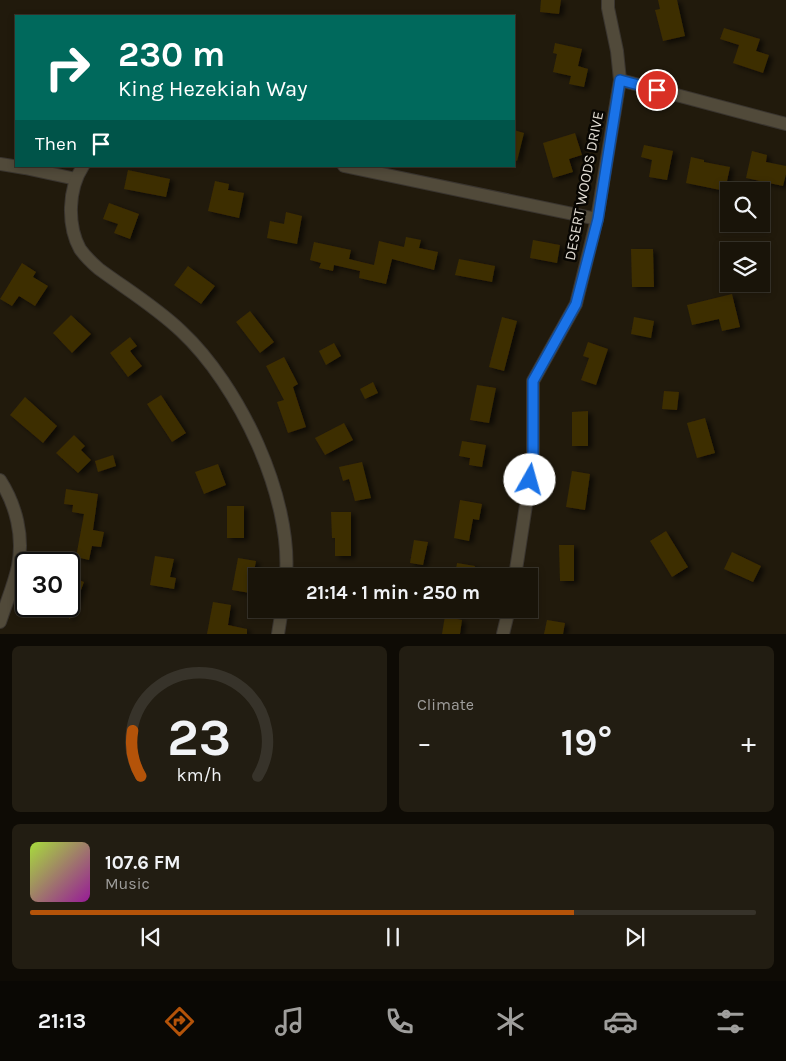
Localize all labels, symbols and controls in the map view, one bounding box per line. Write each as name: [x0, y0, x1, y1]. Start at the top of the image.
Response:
text: 230 m: [118, 34, 225, 75]
icon: right: [35, 35, 100, 100]
pin: [636, 69, 678, 111]
text: King Hezekiah Way: [118, 76, 307, 102]
icon: arrive: [643, 76, 671, 104]
street label: DESERT WOODS DRIVE: [561, 110, 607, 262]
icon: arrive: [87, 130, 115, 158]
text: Then: [35, 133, 77, 155]
map controls: [720, 182, 770, 292]
button: search: [720, 182, 770, 232]
button: layers: [720, 242, 770, 292]
position arrow: [503, 453, 555, 505]
speed limit sign: 30: [15, 552, 80, 617]
text: 21:14 · 1 min · 250 m: [306, 582, 480, 604]
text: Climate: [417, 695, 474, 714]
text: 23: [168, 707, 231, 768]
text: 19°: [561, 720, 612, 765]
text: −: [417, 726, 432, 759]
text: +: [741, 726, 756, 759]
text: km/h: [177, 765, 222, 786]
text: 107.6 FM: [105, 852, 181, 874]
text: Music: [105, 874, 150, 893]
icon: previous: [137, 923, 165, 951]
icon: pause: [379, 923, 407, 951]
icon: next: [621, 923, 649, 951]
icon: directions: [162, 1004, 197, 1039]
icon: music: [272, 1004, 307, 1039]
icon: phone: [382, 1004, 417, 1039]
icon: climate: [493, 1004, 528, 1039]
icon: car: [603, 1004, 638, 1039]
icon: filters: [713, 1004, 748, 1039]
text: 21:13: [38, 1008, 86, 1034]

